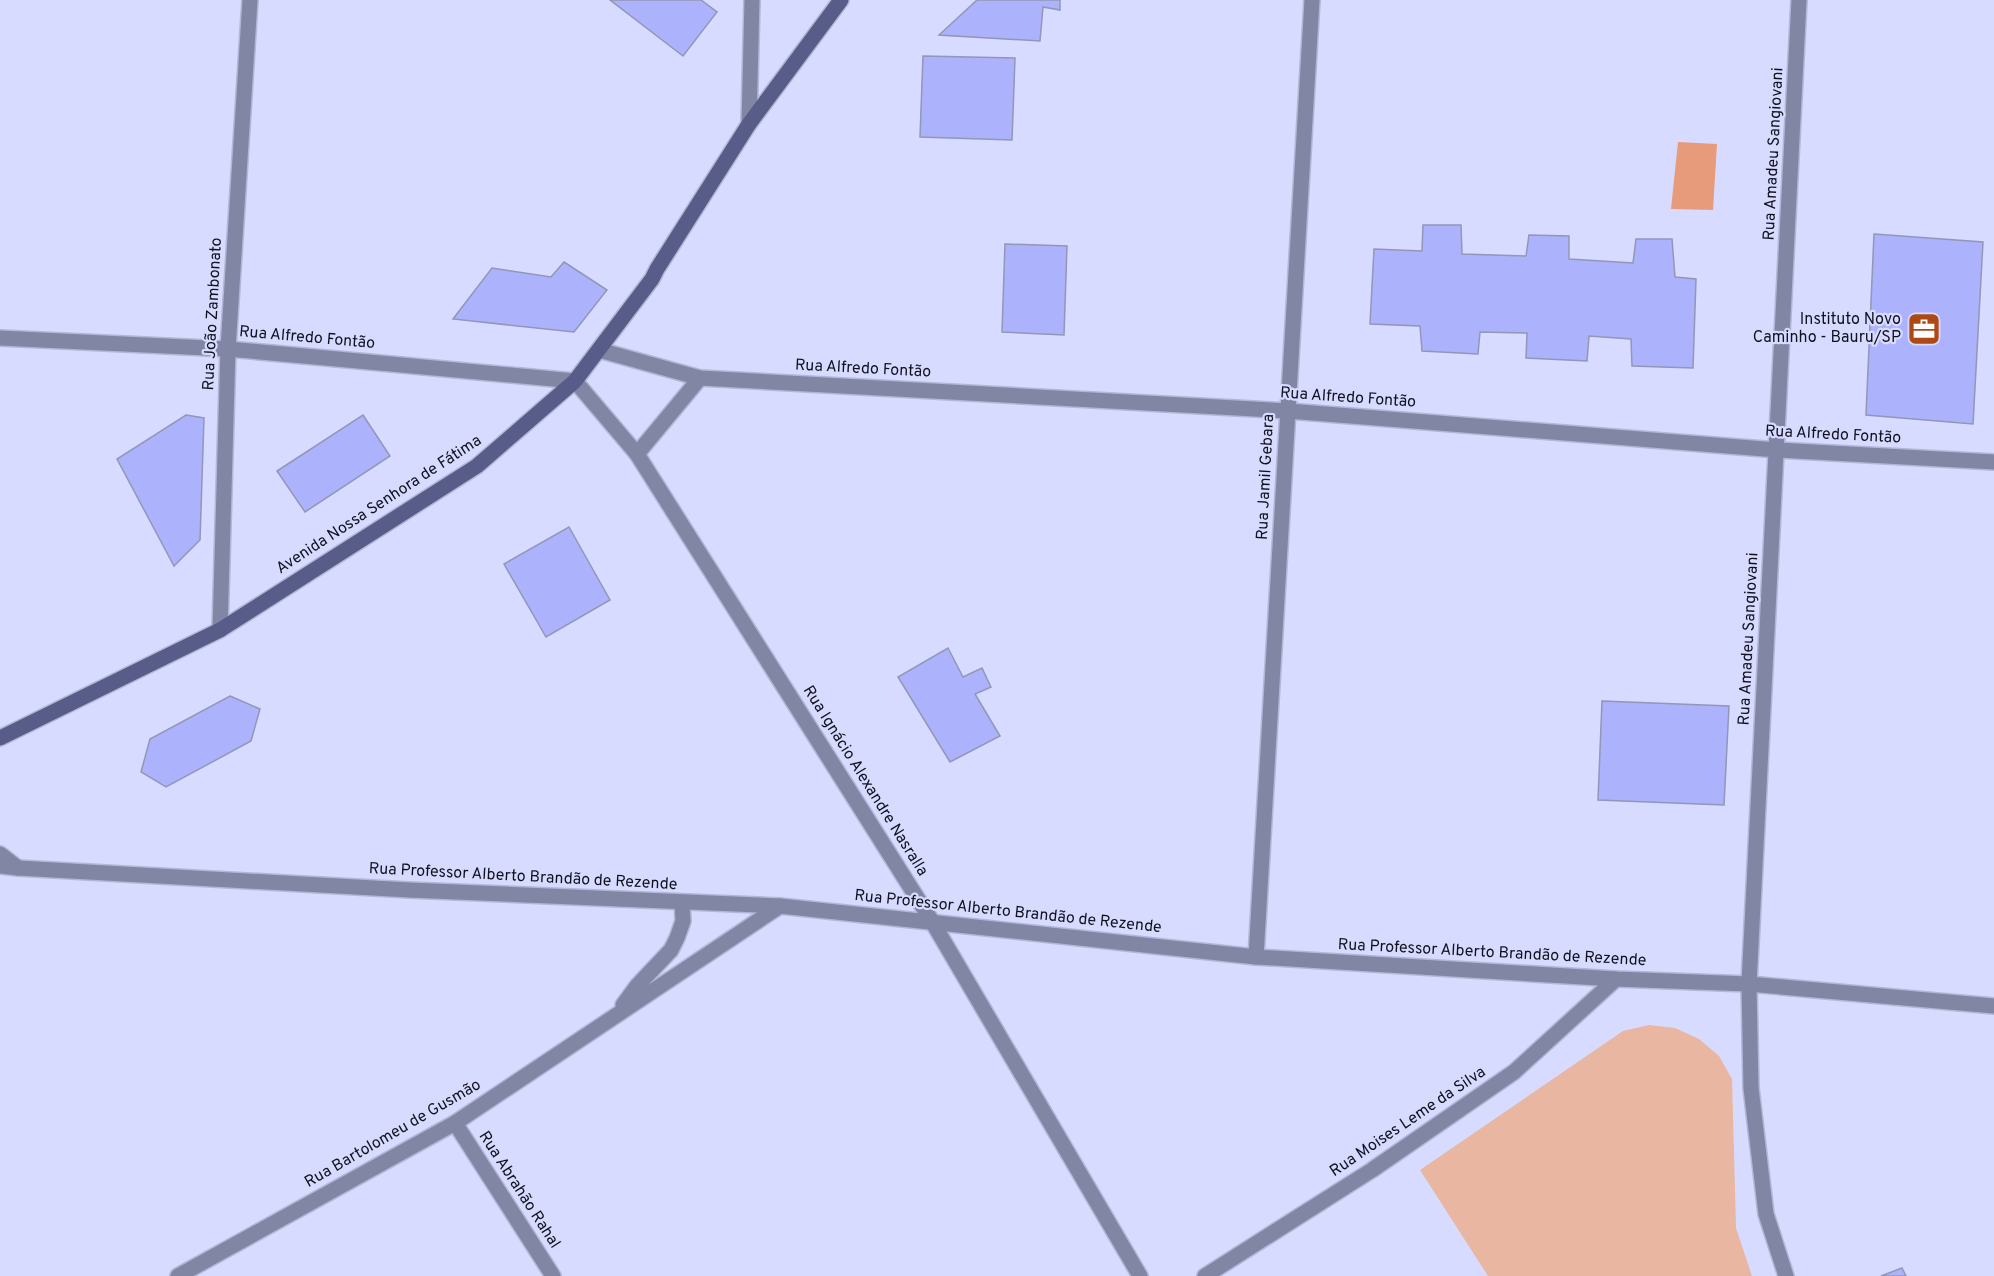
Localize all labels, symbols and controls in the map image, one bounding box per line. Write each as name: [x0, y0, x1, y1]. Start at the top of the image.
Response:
street label: Rua Amadeu Sangiovani: [1759, 67, 1789, 241]
street label: Rua João Zambonato: [199, 237, 227, 391]
place label: Instituto Novo Caminho - Bauru/SP: [1753, 310, 1901, 348]
office icon: Instituto Novo Caminho - Bauru/SP: [1906, 311, 1942, 347]
street label: Rua Alfredo Fontão: [238, 322, 376, 354]
street label: Rua Alfredo Fontão: [794, 355, 932, 383]
street label: Rua Alfredo Fontão: [1279, 383, 1417, 413]
street label: Rua Jamil Gebara: [1253, 413, 1279, 541]
street label: Rua Alfredo Fontão: [1764, 421, 1902, 449]
street label: Avenida Nossa Senhora de Fátima: [273, 431, 485, 579]
street label: Rua Amadeu Sangiovani: [1734, 552, 1764, 726]
street label: Rua Ignácio Alexandre Nasralla: [798, 682, 932, 880]
street label: Rua Professor Alberto Brandão de Rezende: [368, 859, 678, 895]
street label: Rua Professor Alberto Brandão de Rezende: [853, 886, 1163, 938]
street label: Rua Professor Alberto Brandão de Rezende: [1337, 935, 1647, 971]
street label: Rua Moises Leme da Silva: [1326, 1062, 1490, 1182]
street label: Rua Bartolomeu de Gusmão: [301, 1075, 485, 1193]
street label: Rua Abrahão Rahal: [474, 1128, 564, 1252]

